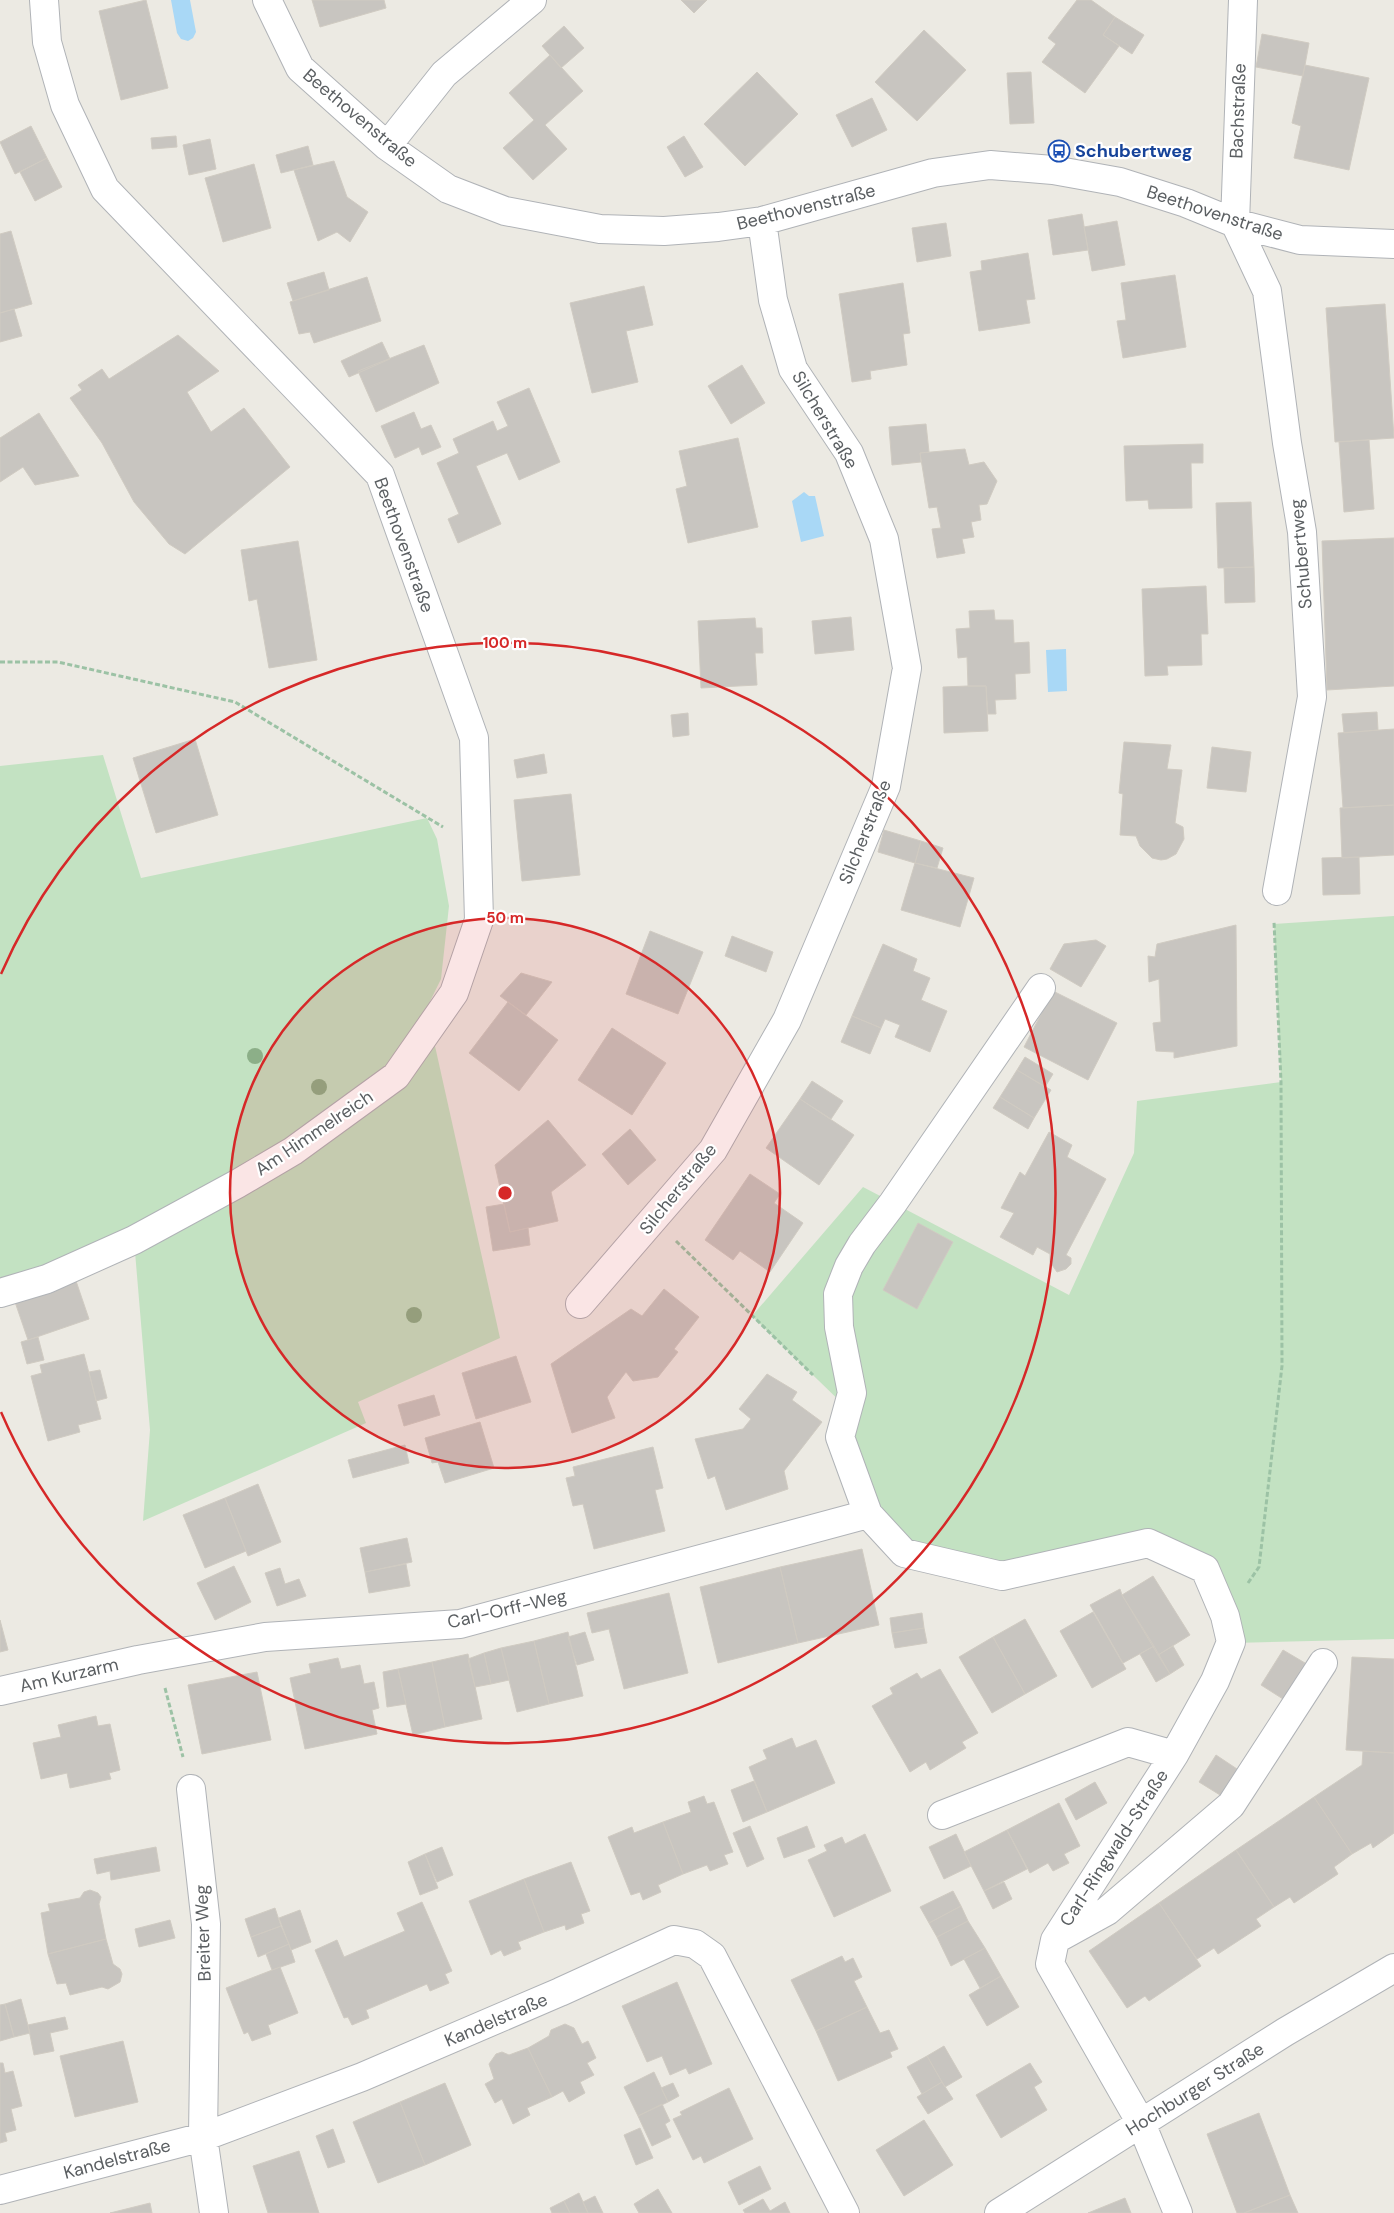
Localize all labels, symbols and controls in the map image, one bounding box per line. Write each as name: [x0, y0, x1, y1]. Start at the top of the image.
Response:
street label: Beethovenstraße: [298, 63, 422, 173]
street label: Bachstraße: [1224, 63, 1252, 159]
bus stop icon: Schubertweg: [1047, 139, 1071, 163]
place label: Schubertweg: [1075, 139, 1193, 163]
street label: Beethovenstraße: [734, 178, 878, 236]
street label: Beethovenstraße: [1144, 180, 1286, 246]
street label: Silcherstraße: [786, 367, 864, 473]
street label: Beethovenstraße: [368, 474, 440, 616]
street label: Schubertweg: [1284, 498, 1318, 610]
text: 100 m: [483, 633, 527, 653]
street label: Silcherstraße: [833, 776, 897, 888]
text: 50 m: [486, 908, 524, 928]
street label: Am Himmelreich: [250, 1085, 378, 1181]
street label: Silcherstraße: [634, 1139, 722, 1239]
centre of rings: [496, 1184, 514, 1202]
street label: Carl-Orff-Weg: [445, 1584, 569, 1634]
street label: Am Kurzarm: [17, 1652, 121, 1698]
street label: Carl-Ringwald-Straße: [1054, 1765, 1174, 1931]
street label: Breiter Weg: [189, 1884, 217, 1982]
street label: Kandelstraße: [441, 1988, 551, 2052]
street label: Hochburger Straße: [1121, 2037, 1269, 2141]
street label: Kandelstraße: [61, 2133, 173, 2185]

